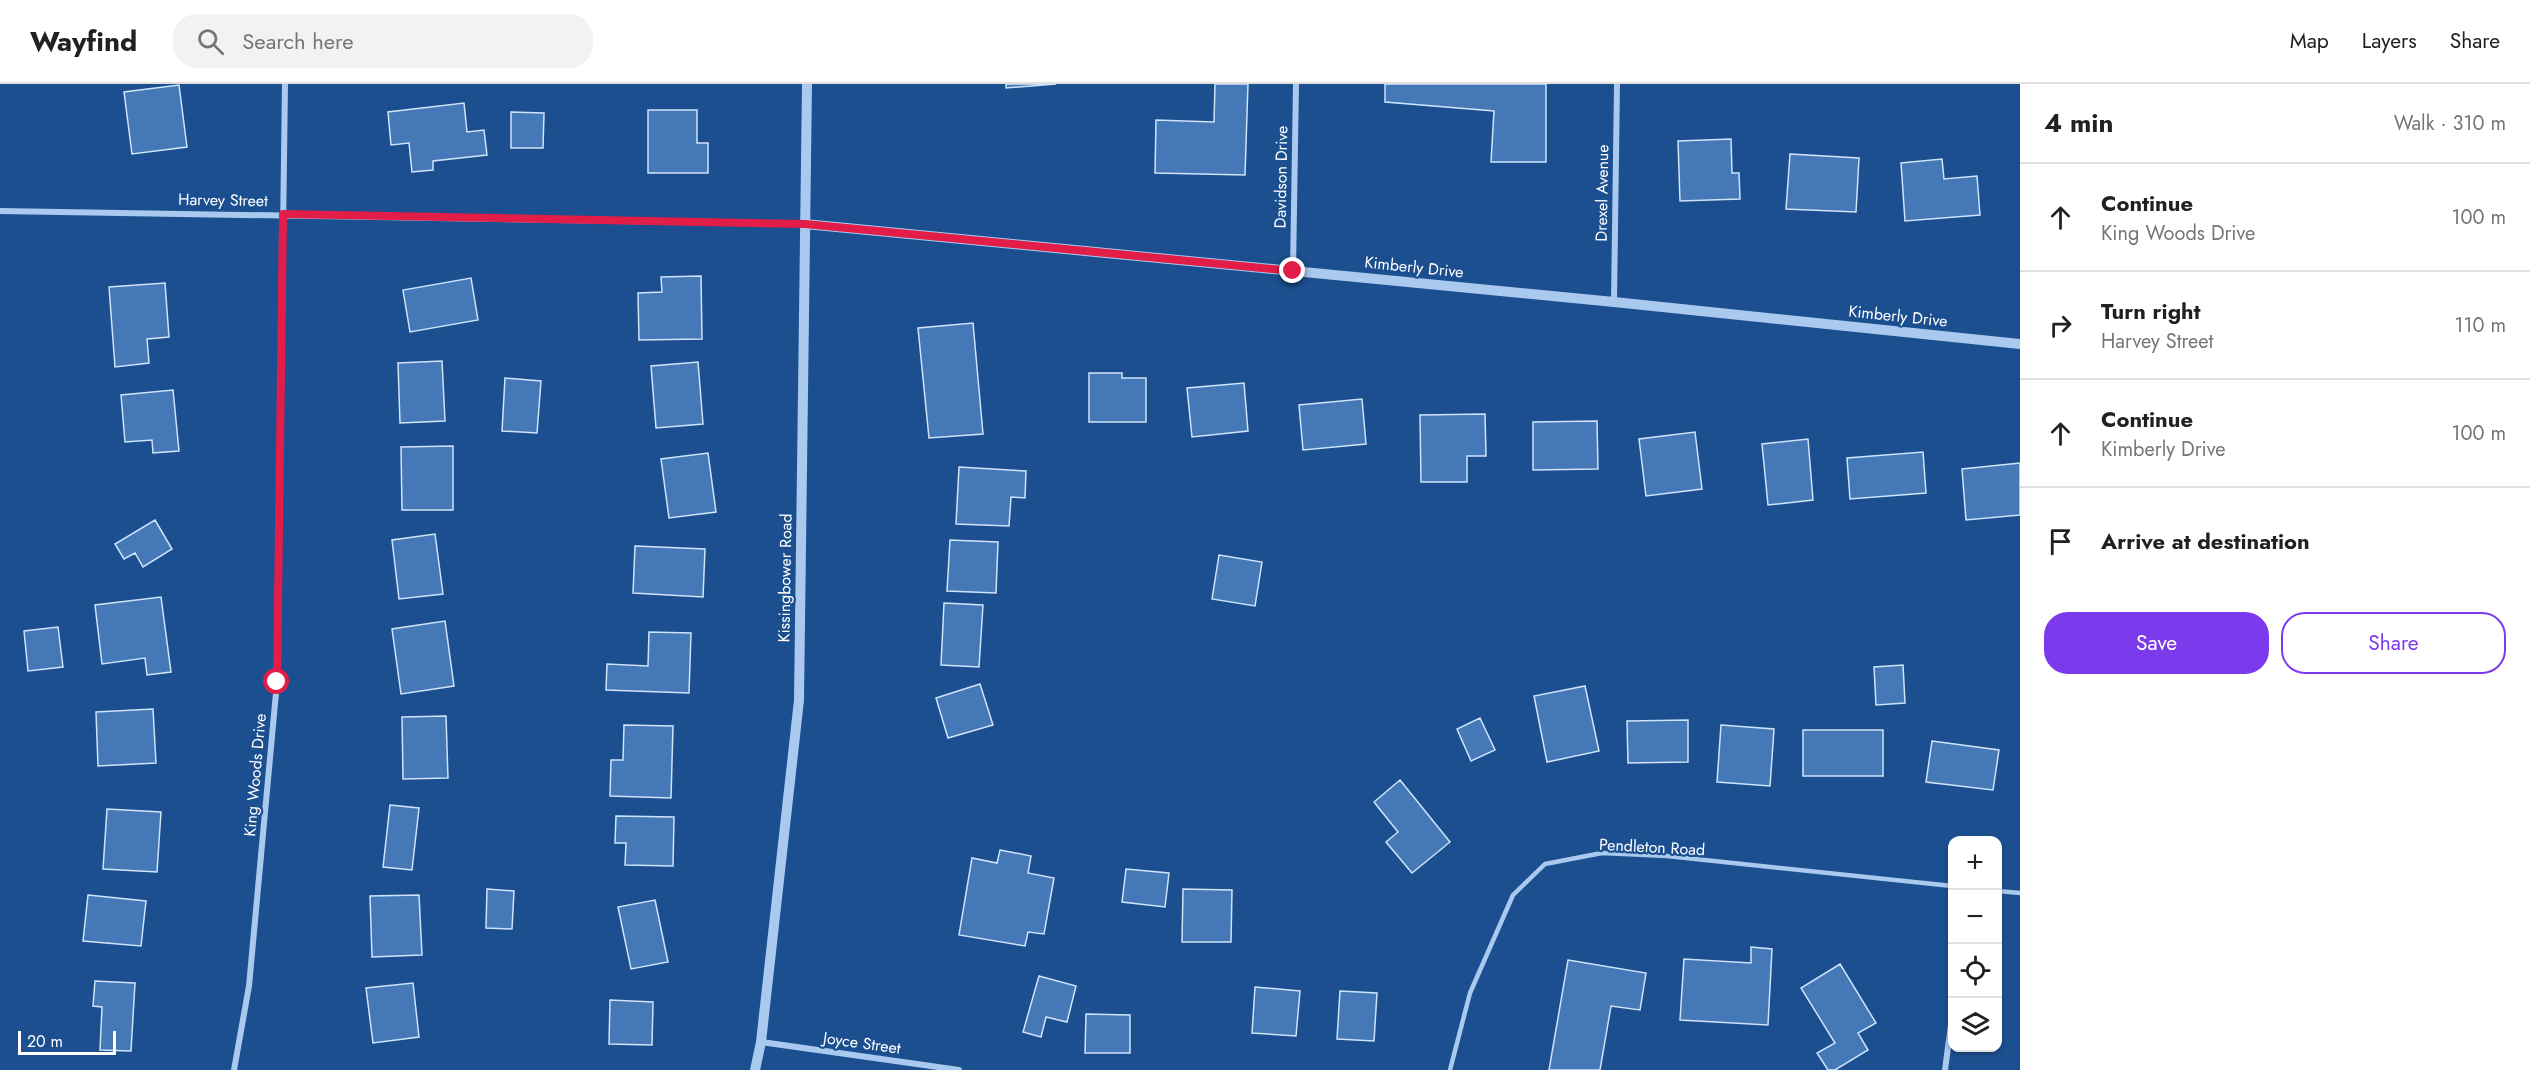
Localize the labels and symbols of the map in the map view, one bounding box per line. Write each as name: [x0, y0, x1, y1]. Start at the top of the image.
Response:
street label: Davidson Drive: [1269, 125, 1293, 229]
street label: Drexel Avenue: [1590, 144, 1614, 242]
street label: Harvey Street: [178, 188, 268, 212]
street label: Kimberly Drive: [1363, 250, 1465, 284]
route end: [1279, 257, 1305, 283]
street label: Kimberly Drive: [1847, 299, 1949, 333]
street label: Kissingbower Road: [772, 513, 798, 643]
route start: [263, 668, 289, 694]
street label: King Woods Drive: [238, 712, 272, 838]
street label: Pendleton Road: [1598, 833, 1706, 861]
street label: Joyce Street: [820, 1026, 902, 1060]
scale bar: [18, 1028, 116, 1056]

